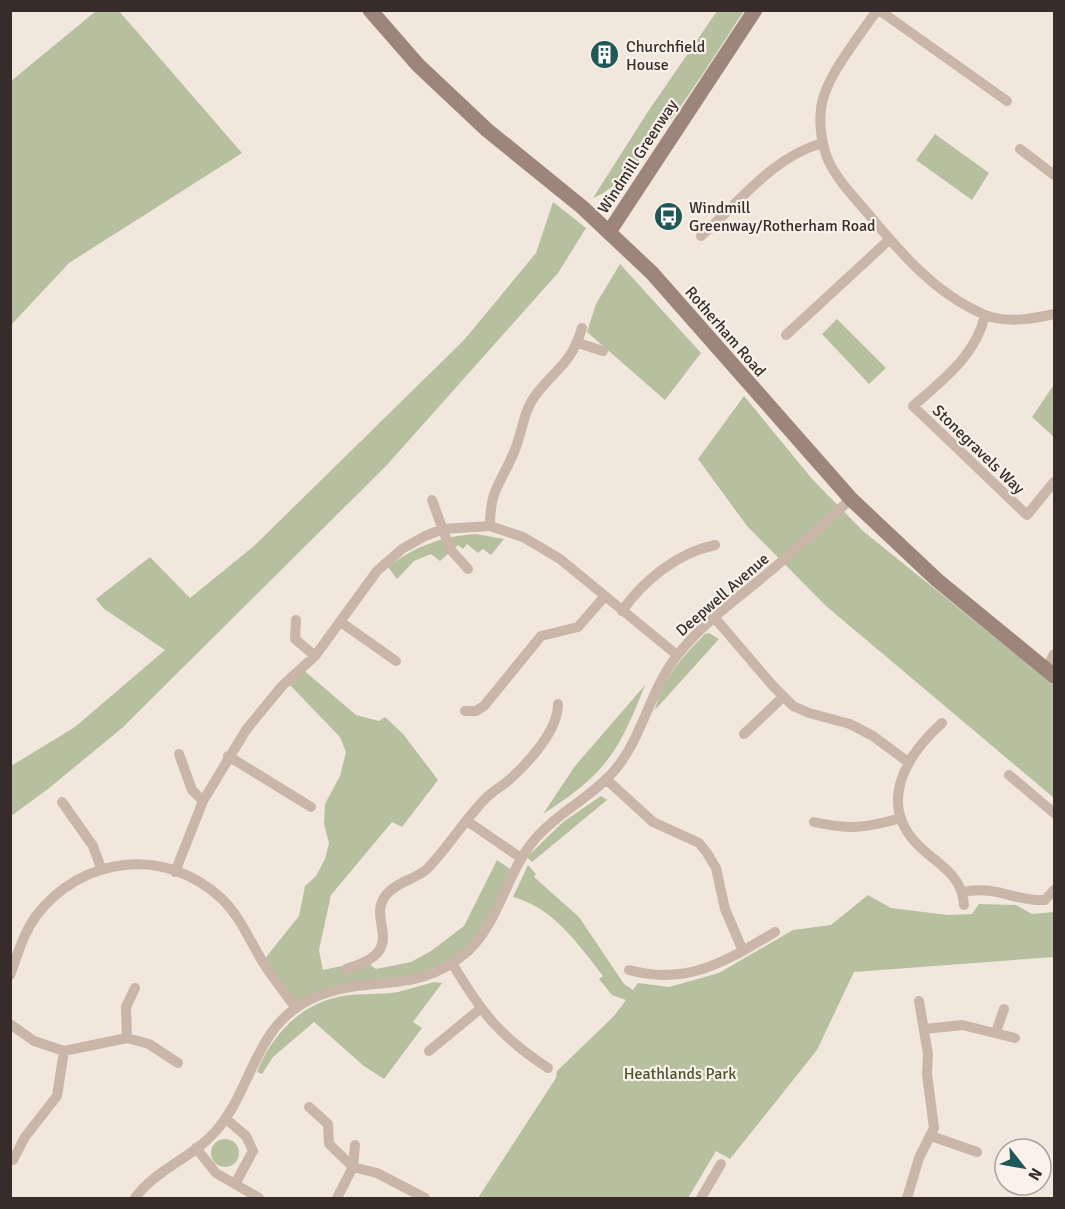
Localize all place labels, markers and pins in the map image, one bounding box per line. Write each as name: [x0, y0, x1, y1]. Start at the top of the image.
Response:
place label: Churchfield House: [626, 37, 705, 75]
building icon: Churchfield House: [589, 39, 621, 71]
place label: Windmill Greenway/Rotherham Road: [689, 198, 876, 236]
bus stop icon: Windmill Greenway/Rotherham Road: [652, 200, 684, 232]

